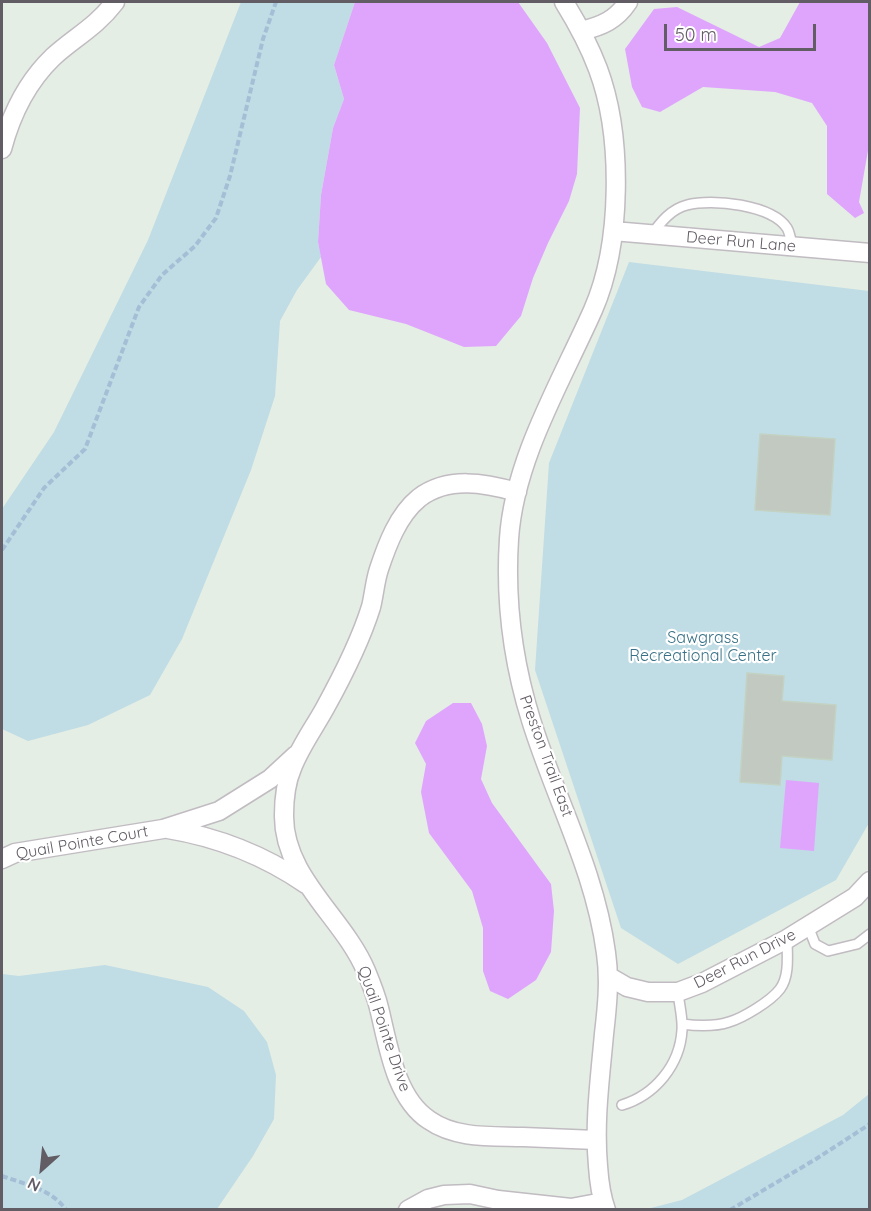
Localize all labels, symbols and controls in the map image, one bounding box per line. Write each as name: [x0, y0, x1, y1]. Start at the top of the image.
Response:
scale bar: [667, 12, 818, 50]
text: 50 m: [675, 23, 717, 46]
street label: Deer Run Lane: [685, 228, 797, 256]
park label: Sawgrass Recreational Center: [629, 628, 777, 666]
street label: Preston Trail East: [515, 693, 577, 819]
street label: Quail Pointe Court: [14, 822, 150, 864]
street label: Deer Run Drive: [691, 925, 799, 993]
street label: Quail Pointe Drive: [353, 964, 415, 1094]
north arrow: [12, 1139, 72, 1199]
text: N: [24, 1173, 44, 1197]

